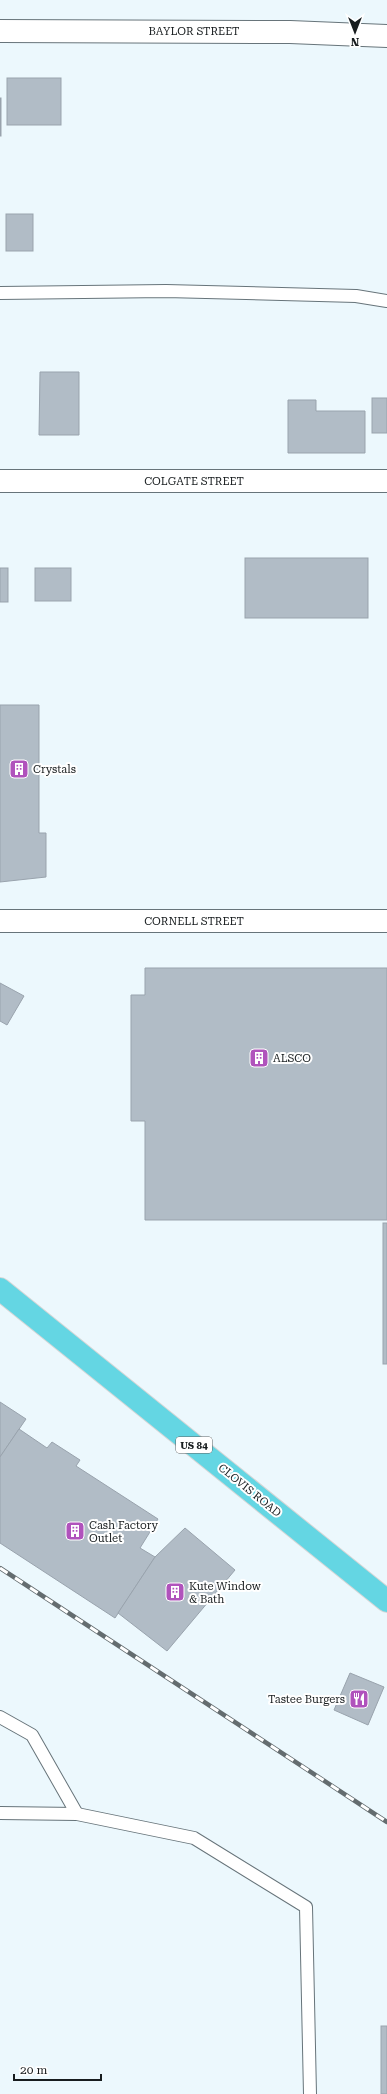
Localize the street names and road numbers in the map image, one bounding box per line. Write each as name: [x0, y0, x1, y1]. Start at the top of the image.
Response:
street label: BAYLOR STREET: [149, 25, 239, 38]
street label: COLGATE STREET: [144, 475, 244, 488]
street label: CORNELL STREET: [144, 915, 244, 928]
road number: US 84: [176, 1437, 212, 1453]
street label: CLOVIS ROAD: [216, 1461, 284, 1520]

